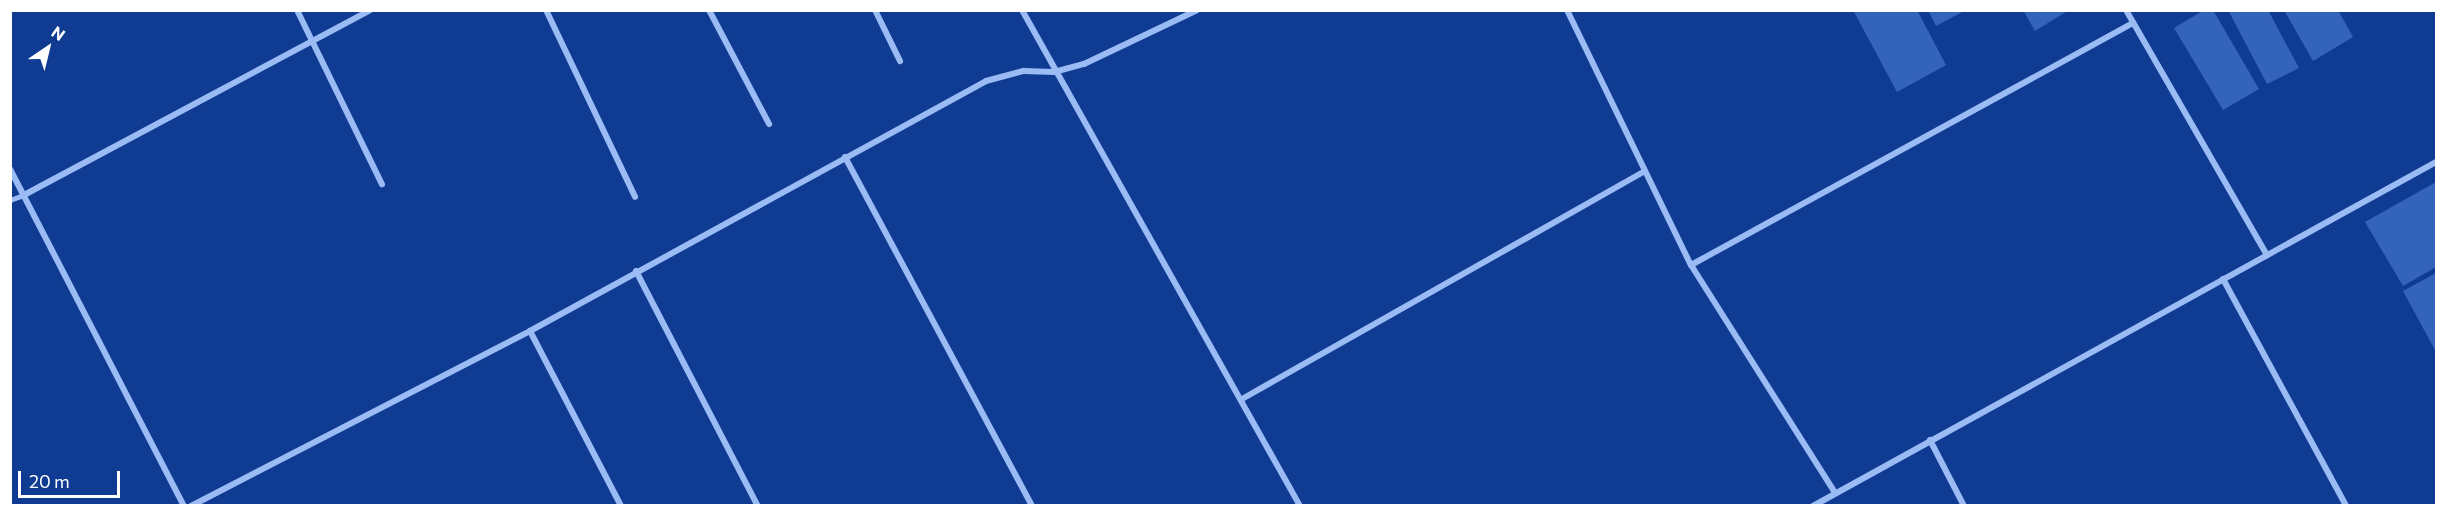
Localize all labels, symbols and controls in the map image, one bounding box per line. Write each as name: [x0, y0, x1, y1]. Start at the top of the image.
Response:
north arrow: [18, 18, 78, 78]
text: N: [48, 22, 69, 44]
scale bar: [21, 459, 123, 497]
text: 20 m: [29, 470, 70, 492]

